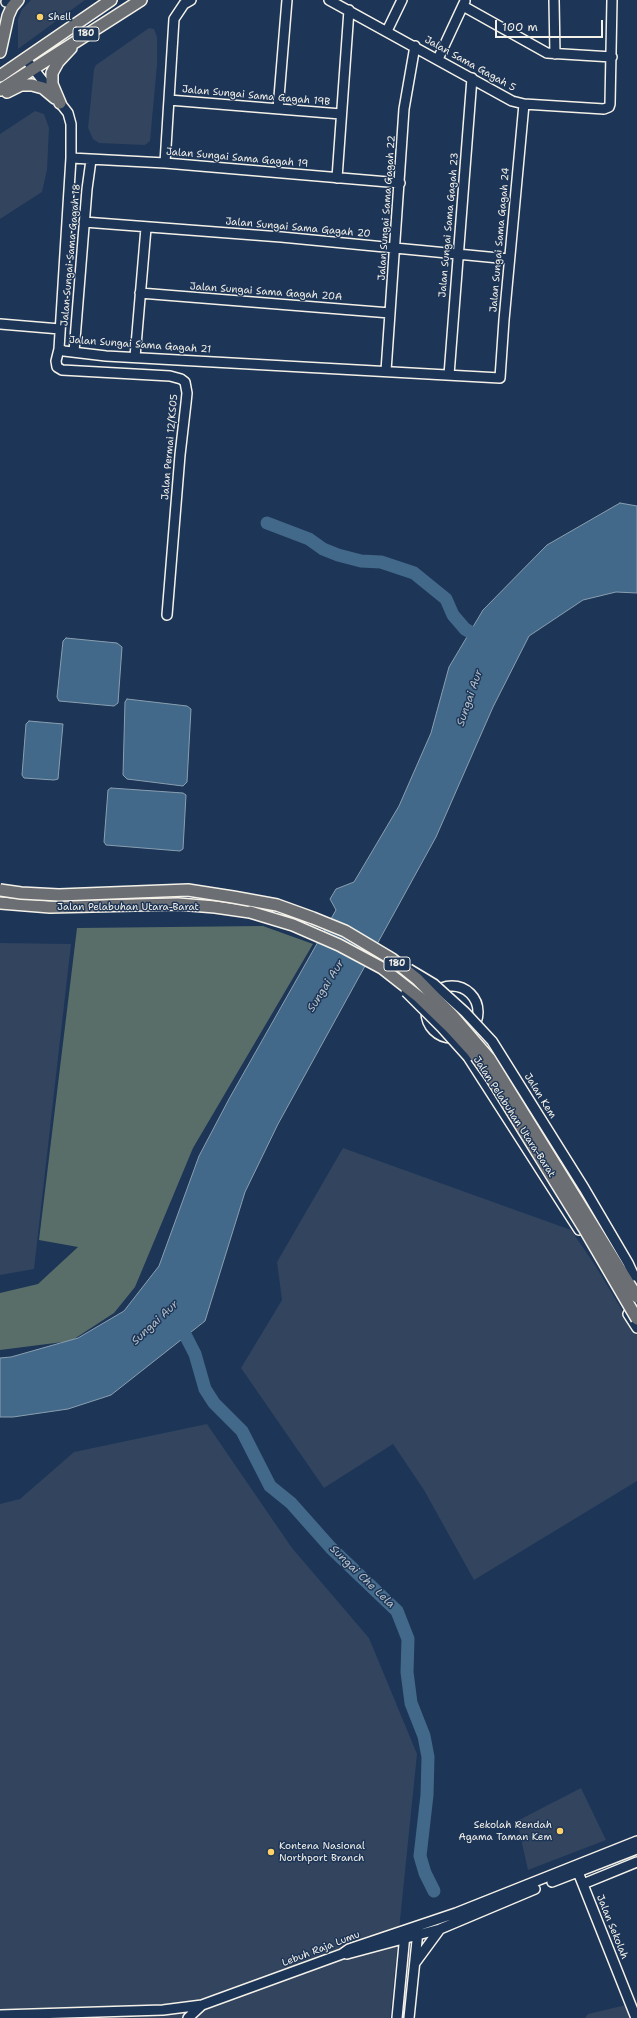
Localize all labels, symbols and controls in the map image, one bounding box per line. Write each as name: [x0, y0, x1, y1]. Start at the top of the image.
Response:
place label: Shell: [48, 11, 71, 23]
marker: Shell: [35, 12, 45, 22]
scale bar: [497, 12, 605, 38]
text: 100 m: [502, 19, 538, 35]
road number: 180: [73, 27, 99, 41]
street label: Jalan Sama Gagah 5: [422, 34, 518, 94]
street label: Jalan Sungai Sama Gagah 19B: [181, 84, 331, 108]
street label: Jalan Sungai Sama Gagah 22: [376, 135, 398, 281]
street label: Jalan Sungai Sama Gagah 19: [165, 146, 309, 170]
street label: Jalan Sungai Sama Gagah 23: [437, 152, 461, 298]
street label: Jalan Sungai Sama Gagah 24: [488, 167, 512, 313]
street label: Jalan Sungai Sama Gagah 18: [59, 183, 83, 327]
street label: Jalan Sungai Sama Gagah 20: [225, 216, 371, 240]
street label: Jalan Sungai Sama Gagah 20A: [189, 281, 343, 303]
street label: Jalan Sungai Sama Gagah 21: [68, 334, 212, 356]
street label: Jalan Permai 12/KS05: [159, 394, 181, 500]
water label: Sungai Aur: [454, 668, 486, 728]
street label: Jalan Pelabuhan Utara-Barat: [57, 901, 199, 913]
road number: 180: [384, 957, 410, 971]
water label: Sungai Aur: [305, 958, 347, 1014]
street label: Jalan Pelabuhan Utara-Barat: [470, 1054, 558, 1180]
street label: Jalan Kem: [521, 1071, 559, 1121]
water label: Sungai Aur: [129, 1298, 181, 1348]
water label: Sungai Che Lela: [327, 1543, 397, 1611]
place label: Sekolah Rendah Agama Taman Kem: [458, 1819, 552, 1842]
marker: Sekolah Rendah Agama Taman Kem: [555, 1826, 565, 1836]
place label: Kontena Nasional Northport Branch: [279, 1840, 365, 1864]
marker: Kontena Nasional Northport Branch: [266, 1847, 276, 1857]
street label: Jalan Sekolah: [594, 1893, 630, 1961]
street label: Lebuh Raja Lumu: [280, 1929, 362, 1969]

